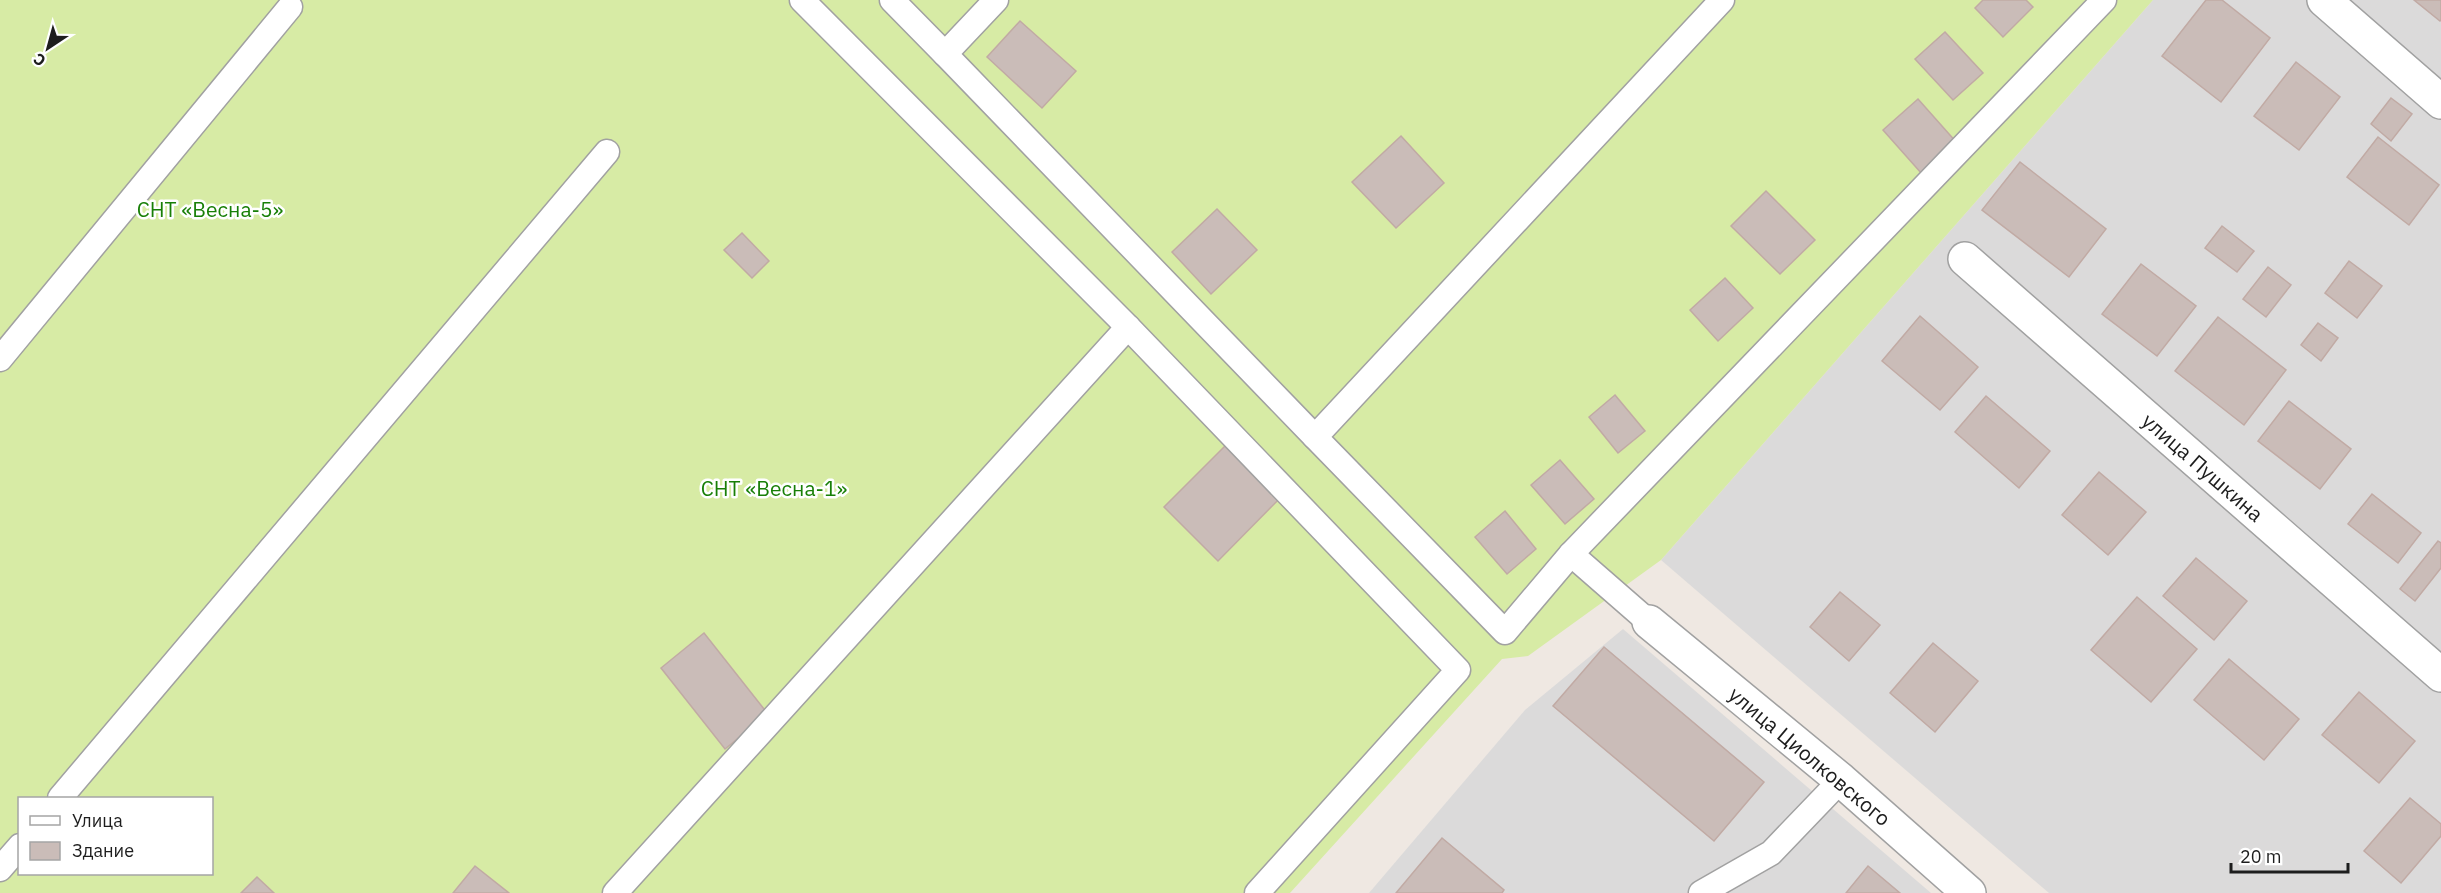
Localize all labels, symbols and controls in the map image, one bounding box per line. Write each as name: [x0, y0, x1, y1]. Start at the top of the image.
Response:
north arrow: [18, 18, 78, 78]
text: С: [29, 49, 49, 71]
park label: СНТ «Весна-5»: [137, 195, 284, 223]
street label: улица Пушкина: [2136, 406, 2270, 528]
park label: СНТ «Весна-1»: [701, 474, 848, 502]
street label: улица Циолковского: [1723, 680, 1897, 832]
legend: [18, 797, 213, 875]
text: Улица: [72, 809, 123, 832]
scale bar: [2231, 836, 2348, 874]
text: Здание: [72, 839, 134, 862]
text: 20 m: [2240, 845, 2282, 868]

